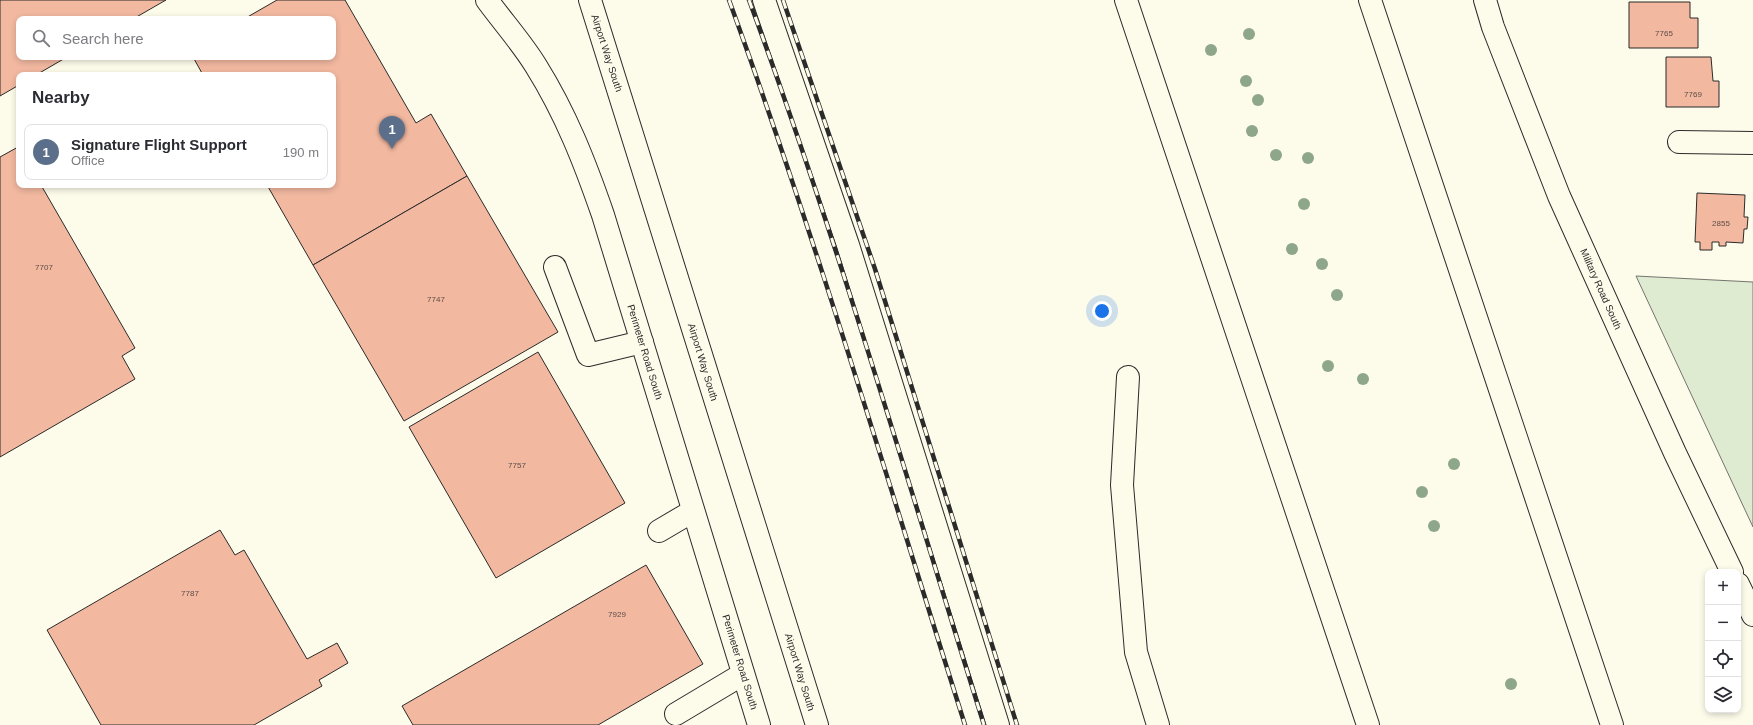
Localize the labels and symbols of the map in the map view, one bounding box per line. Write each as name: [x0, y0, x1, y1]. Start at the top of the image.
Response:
street label: Airport Way South: [589, 13, 625, 93]
house number: 7765: [1655, 29, 1673, 38]
house number: 7769: [1684, 90, 1702, 99]
pin: 1: [379, 116, 405, 149]
house number: 2855: [1712, 219, 1730, 228]
street label: Military Road South: [1578, 247, 1624, 331]
house number: 7707: [35, 263, 53, 272]
house number: 7747: [427, 295, 445, 304]
your location: [1092, 301, 1112, 321]
street label: Perimeter Road South: [625, 303, 665, 401]
street label: Airport Way South: [686, 322, 720, 402]
house number: 7757: [508, 461, 526, 470]
house number: 7787: [181, 589, 199, 598]
house number: 7929: [608, 610, 626, 619]
street label: Perimeter Road South: [720, 613, 760, 711]
street label: Airport Way South: [783, 632, 817, 712]

